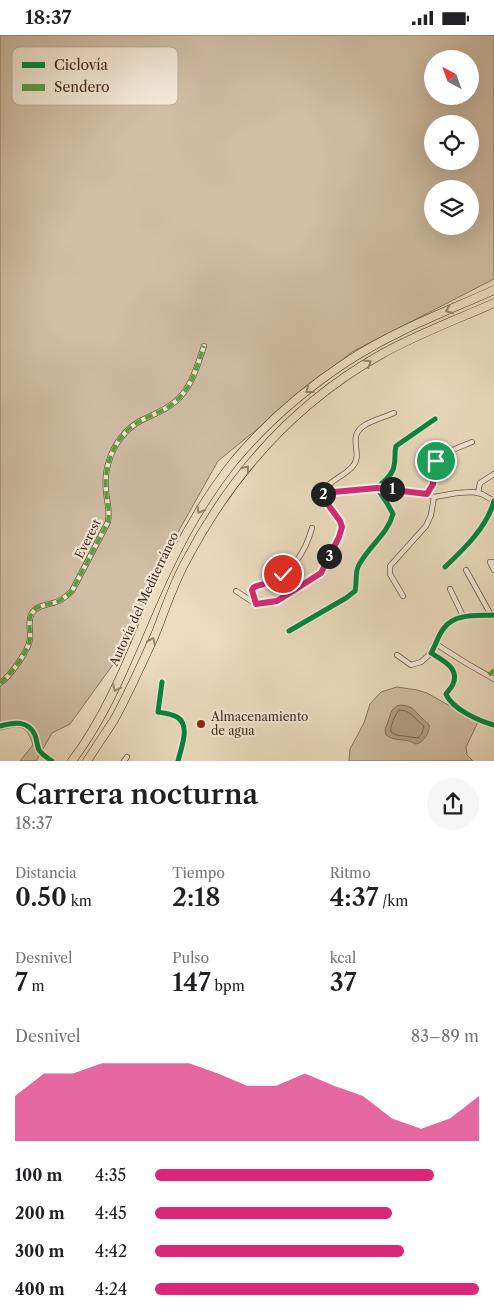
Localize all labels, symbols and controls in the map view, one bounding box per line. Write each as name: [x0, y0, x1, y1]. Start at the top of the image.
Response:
text: 18:37: [25, 6, 72, 29]
legend: [12, 47, 178, 105]
north arrow: [424, 50, 479, 105]
map controls: [424, 50, 479, 235]
text: Ciclovía: [54, 56, 109, 74]
text: Sendero: [54, 78, 110, 96]
button: locate: [424, 115, 479, 170]
button: layers: [424, 180, 479, 235]
one-way arrow: [445, 303, 454, 314]
one-way arrow: [362, 359, 371, 369]
one-way arrow: [306, 384, 315, 392]
pin: [415, 440, 457, 482]
icon: arrive: [422, 447, 450, 475]
one-way arrow: [240, 466, 248, 475]
pin: 1: [380, 477, 404, 501]
text: 1: [389, 480, 396, 498]
pin: 2: [310, 481, 336, 507]
text: 2: [319, 485, 328, 503]
one-way arrow: [197, 504, 207, 513]
street label: Everest: [71, 516, 104, 561]
street label: Autovía del Mediterráneo: [105, 529, 181, 669]
pin: 3: [316, 543, 342, 569]
text: 3: [326, 547, 333, 565]
pin: [262, 553, 304, 595]
icon: check: [269, 560, 297, 588]
one-way arrow: [145, 638, 155, 647]
one-way arrow: [111, 683, 122, 692]
place label: Almacenamiento de agua: [210, 709, 308, 738]
marker: Almacenamiento de agua: [195, 718, 207, 730]
text: Carrera nocturna: [15, 777, 258, 811]
button: share: [427, 778, 479, 830]
text: 18:37: [15, 813, 52, 833]
text: Distancia: [15, 864, 77, 882]
text: Tiempo: [172, 864, 225, 882]
text: Ritmo: [330, 864, 371, 882]
text: 0.50: [15, 882, 67, 913]
text: 2:18: [172, 882, 220, 913]
text: 4:37: [330, 882, 378, 913]
text: km: [67, 892, 92, 910]
text: /km: [378, 892, 408, 910]
text: Desnivel: [15, 949, 72, 967]
text: Pulso: [172, 949, 209, 967]
text: kcal: [330, 949, 356, 967]
text: 7: [15, 967, 28, 998]
text: 147: [172, 967, 211, 998]
text: 37: [330, 967, 356, 998]
text: m: [28, 977, 45, 995]
text: bpm: [211, 977, 245, 995]
text: Desnivel: [15, 1026, 81, 1046]
text: 83–89 m: [411, 1026, 479, 1046]
text: 100 m: [15, 1165, 62, 1185]
text: 4:35: [95, 1165, 126, 1185]
text: 200 m: [15, 1203, 65, 1223]
text: 4:45: [95, 1203, 127, 1223]
text: 300 m: [15, 1241, 64, 1261]
text: 4:42: [95, 1241, 127, 1261]
text: 400 m: [15, 1279, 65, 1299]
text: 4:24: [95, 1279, 127, 1299]

